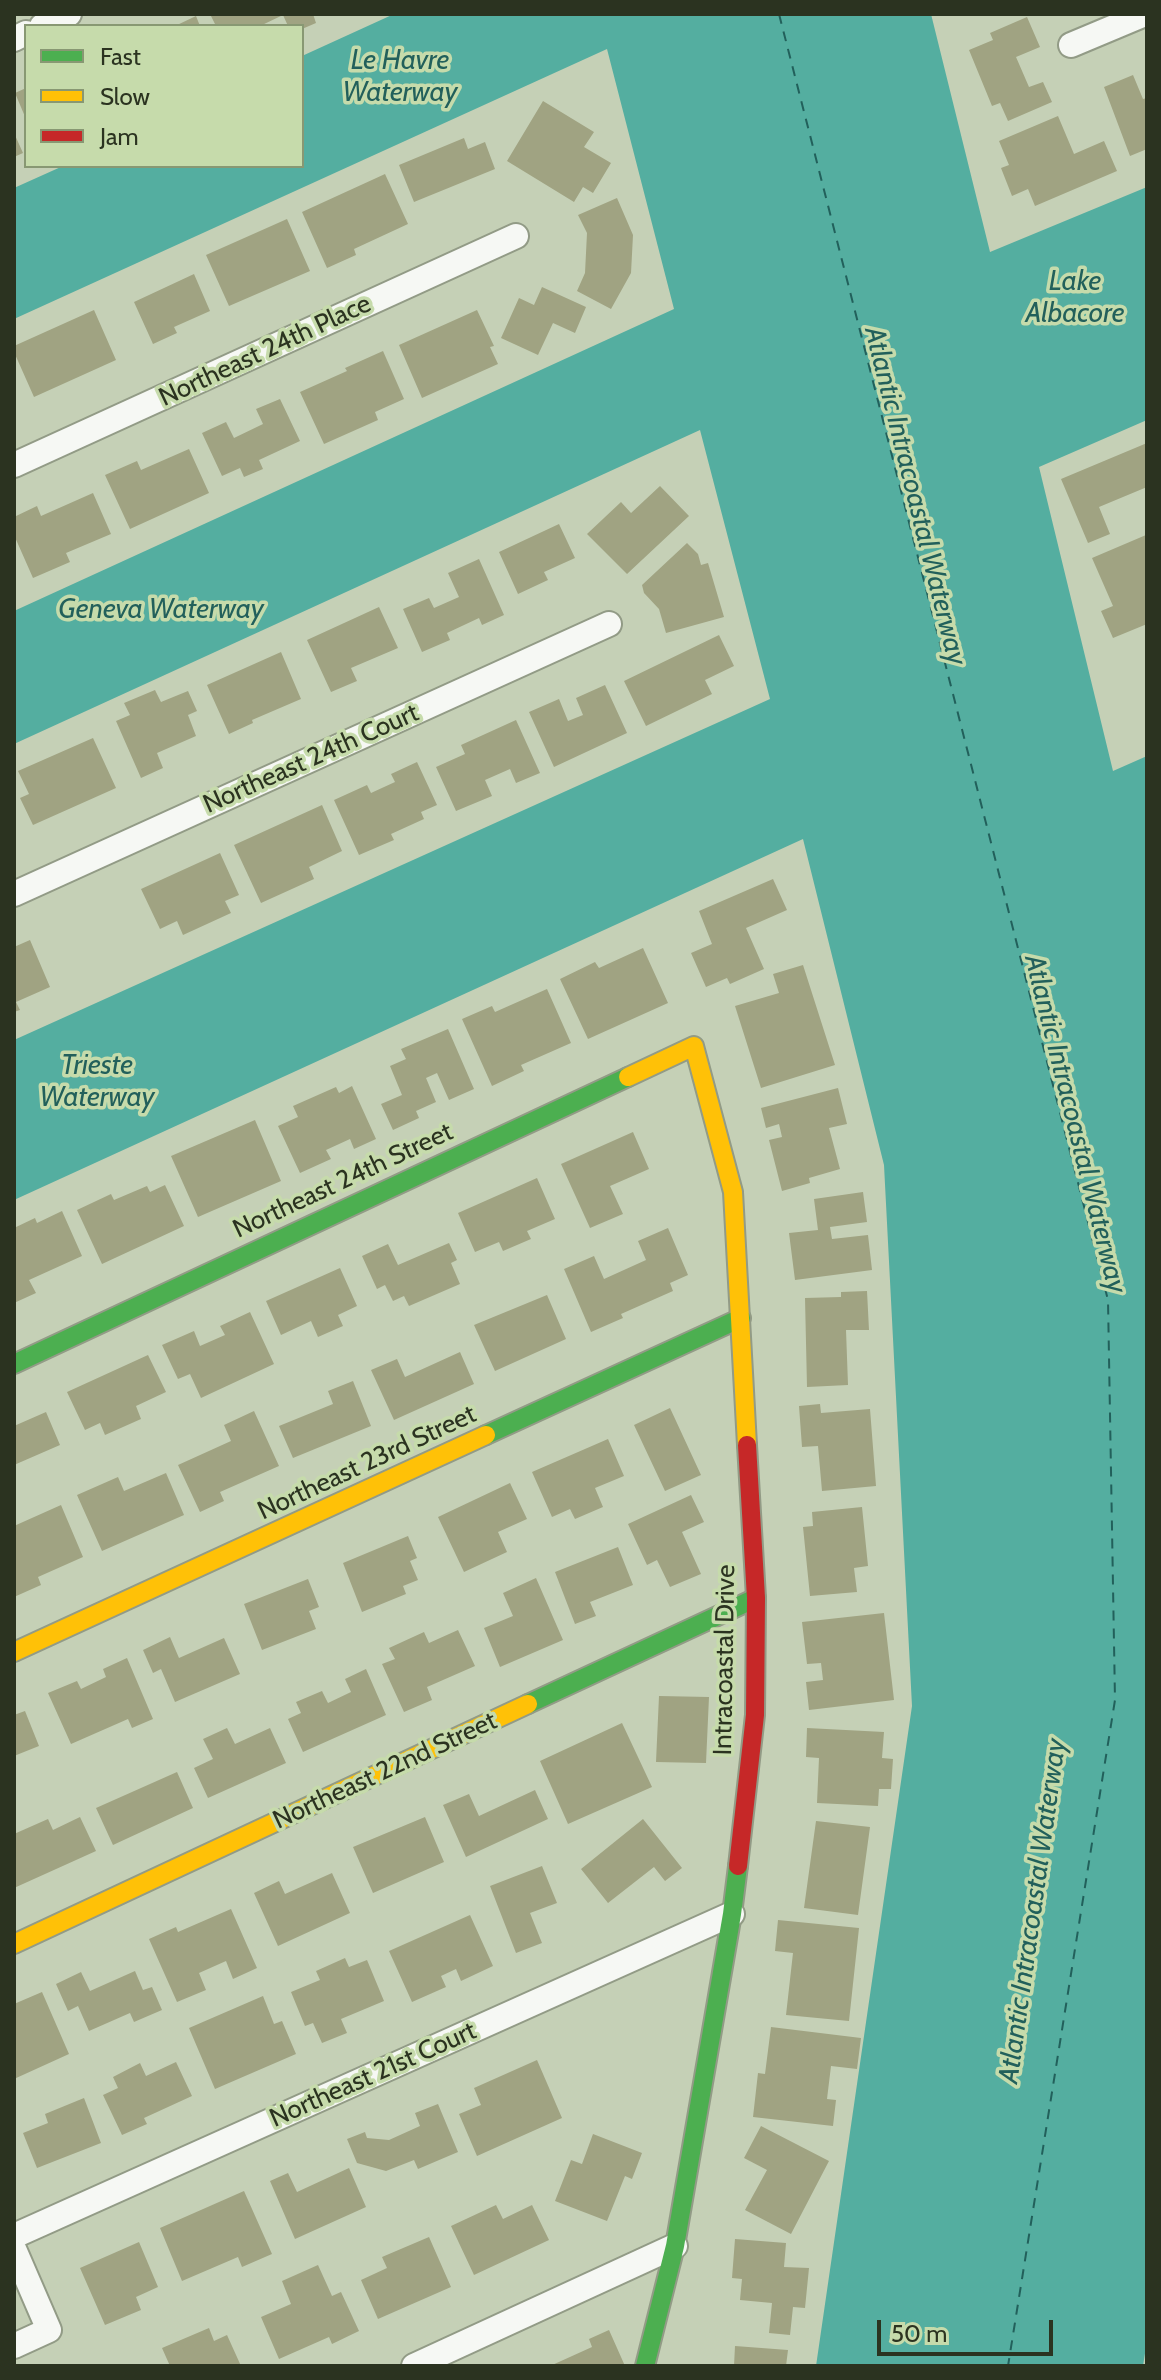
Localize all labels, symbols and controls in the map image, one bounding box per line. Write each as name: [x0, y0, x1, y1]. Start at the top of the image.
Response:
legend: [24, 24, 304, 168]
text: Fast: [100, 42, 141, 71]
water label: Le Havre Waterway: [342, 44, 458, 110]
text: Slow: [100, 82, 150, 111]
text: Jam: [100, 122, 138, 151]
water label: Lake Albacore: [1026, 265, 1124, 331]
street label: Northeast 24th Place: [154, 288, 376, 414]
water label: Atlantic Intracoastal Waterway: [857, 323, 973, 669]
water label: Geneva Waterway: [58, 593, 264, 627]
street label: Northeast 24th Court: [199, 697, 423, 821]
water label: Atlantic Intracoastal Waterway: [1017, 951, 1133, 1297]
water label: Trieste Waterway: [39, 1049, 155, 1115]
street label: Northeast 24th Street: [228, 1116, 458, 1246]
street label: Northeast 23rd Street: [253, 1399, 481, 1527]
street label: Intracoastal Drive: [708, 1564, 742, 1756]
street label: Northeast 22nd Street: [268, 1705, 502, 1837]
water label: Atlantic Intracoastal Waterway: [992, 1737, 1074, 2085]
street label: Northeast 21st Court: [265, 2015, 481, 2135]
scale bar: [881, 2304, 1057, 2354]
text: 50 m: [891, 2319, 947, 2348]

